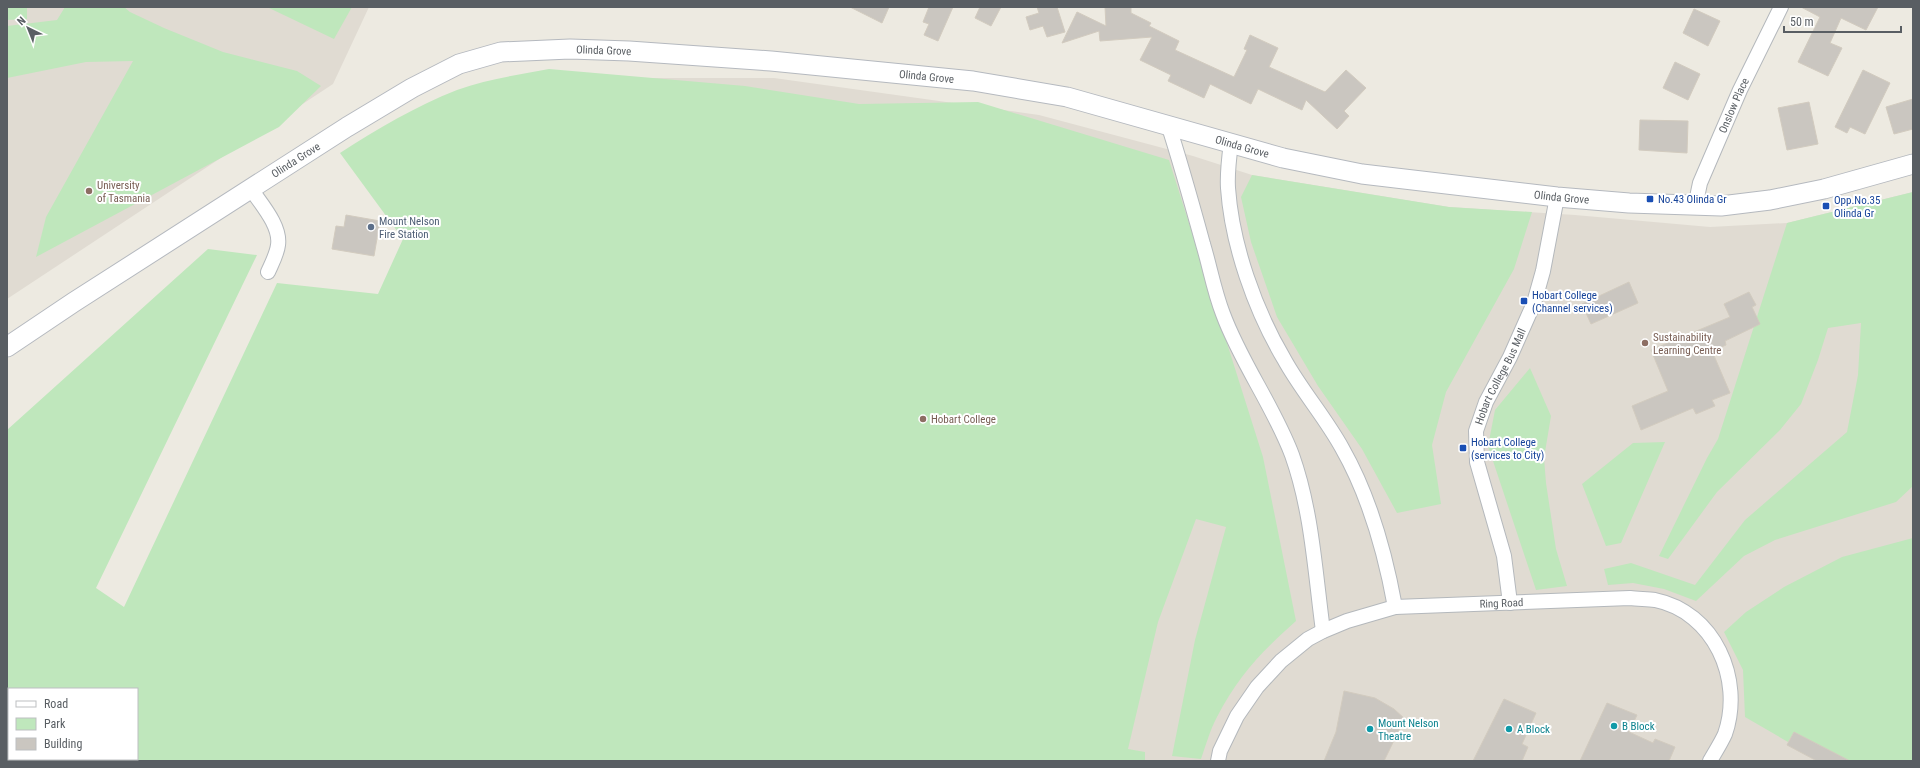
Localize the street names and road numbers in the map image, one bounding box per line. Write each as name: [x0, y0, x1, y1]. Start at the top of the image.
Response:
street label: Olinda Grove: [576, 43, 632, 58]
street label: Olinda Grove: [898, 68, 955, 86]
street label: Onslow Place: [1716, 76, 1752, 135]
street label: Olinda Grove: [1214, 133, 1270, 161]
street label: Olinda Grove: [269, 140, 323, 181]
street label: Olinda Grove: [1533, 188, 1590, 207]
street label: Hobart College Bus Mall: [1473, 326, 1529, 426]
street label: Ring Road: [1479, 596, 1524, 611]

